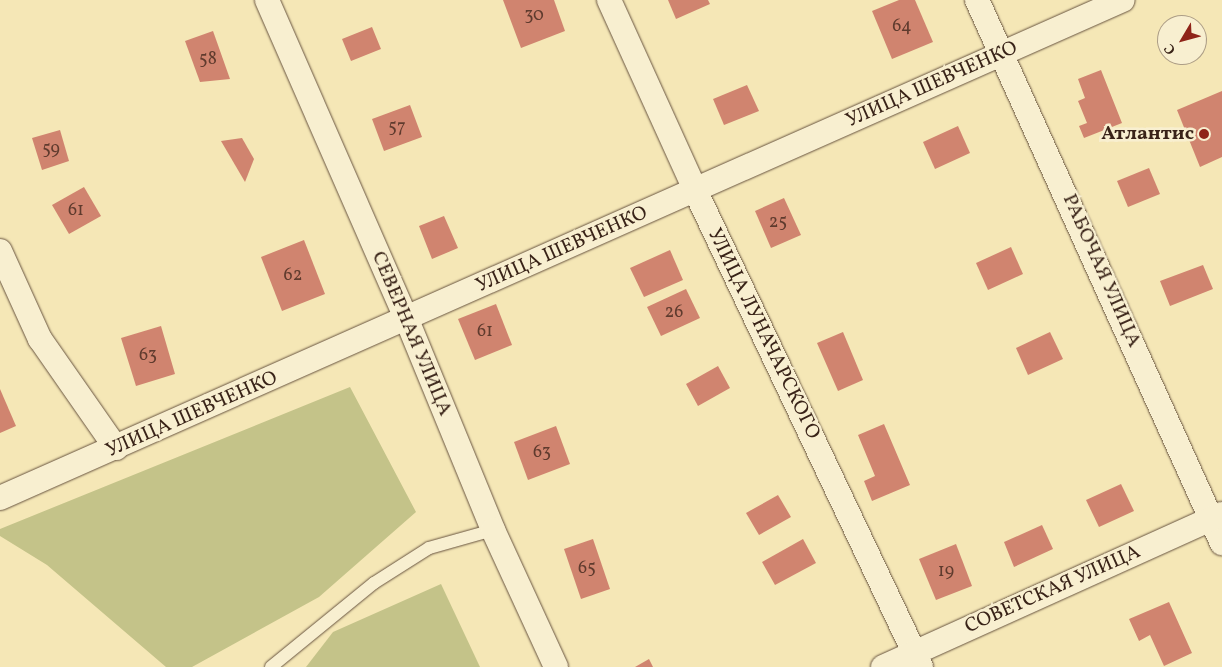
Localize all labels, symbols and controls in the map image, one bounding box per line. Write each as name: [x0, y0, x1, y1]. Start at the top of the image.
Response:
house number: 30: [524, 5, 544, 27]
north arrow: [1157, 15, 1207, 65]
house number: 64: [892, 16, 912, 38]
street label: УЛИЦА ШЕВЧЕНКО: [842, 36, 1022, 134]
text: С: [1160, 39, 1181, 58]
house number: 58: [199, 49, 217, 71]
house number: 57: [388, 117, 406, 139]
place label: Атлантис: [1101, 122, 1194, 146]
marker: Атлантис: [1198, 128, 1210, 140]
house number: 59: [42, 139, 60, 161]
street label: РАБОЧАЯ УЛИЦА: [1056, 191, 1146, 351]
house number: 61: [68, 200, 84, 222]
street label: УЛИЦА ШЕВЧЕНКО: [472, 201, 652, 299]
house number: 25: [769, 212, 787, 234]
street label: УЛИЦА ЛУНАЧАРСКОГО: [701, 225, 825, 443]
street label: СЕВЕРНАЯ УЛИЦА: [365, 248, 457, 420]
house number: 62: [284, 265, 302, 287]
house number: 26: [665, 302, 683, 324]
house number: 61: [477, 321, 493, 343]
house number: 63: [139, 345, 157, 367]
street label: УЛИЦА ШЕВЧЕНКО: [102, 366, 282, 464]
house number: 63: [533, 442, 551, 464]
street label: СОВЕТСКАЯ УЛИЦА: [961, 540, 1145, 640]
house number: 65: [578, 558, 596, 580]
house number: 19: [938, 561, 954, 583]

